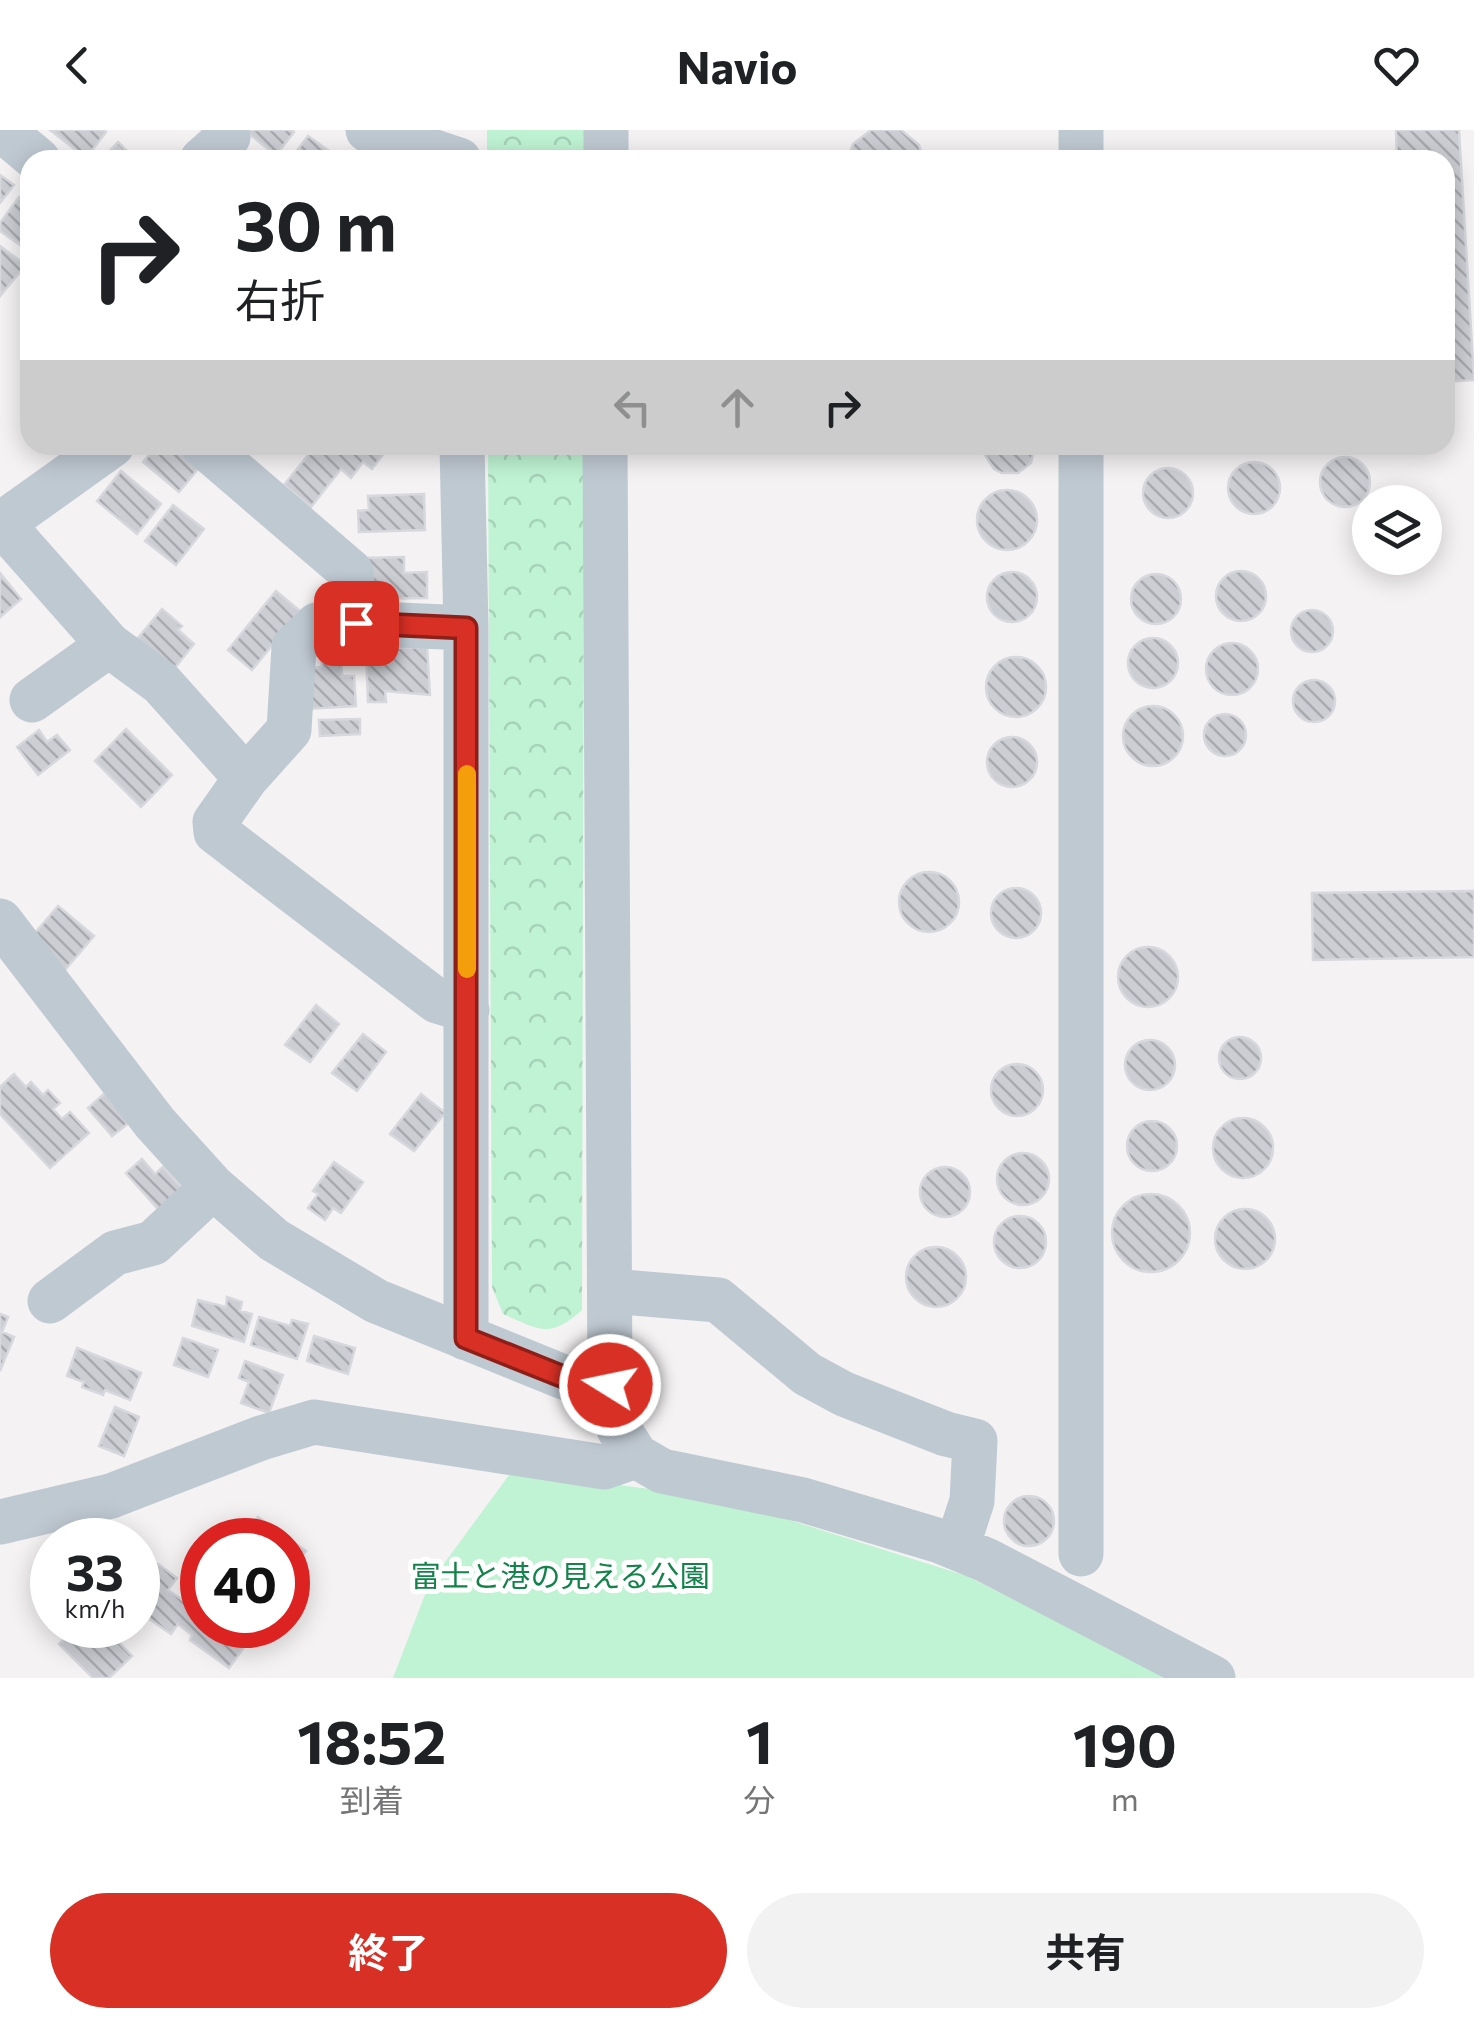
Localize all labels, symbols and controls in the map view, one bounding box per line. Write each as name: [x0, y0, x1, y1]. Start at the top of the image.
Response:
icon: back: [50, 38, 105, 93]
text: Navio: [677, 38, 797, 93]
icon: heart: [1369, 38, 1424, 93]
text: 30 m: [235, 180, 397, 265]
icon: right: [70, 190, 200, 320]
text: 右折: [235, 271, 325, 326]
icon: left: [605, 380, 660, 435]
icon: ahead: [710, 380, 765, 435]
icon: right: [815, 380, 870, 435]
map controls: [1352, 485, 1442, 575]
button: layers: [1352, 485, 1442, 575]
pin: [314, 581, 399, 666]
icon: arrive: [329, 596, 384, 651]
position arrow: [558, 1333, 662, 1437]
speed limit sign: 40: [180, 1518, 310, 1648]
text: 33: [66, 1540, 124, 1601]
park label: 富士と港の見える公園: [410, 1556, 710, 1593]
text: km/h: [65, 1593, 125, 1623]
text: 18:52: [297, 1703, 446, 1776]
text: 1: [746, 1703, 773, 1776]
text: 190: [1073, 1706, 1177, 1779]
text: m: [1111, 1778, 1139, 1818]
text: 到着: [340, 1779, 404, 1819]
text: 分: [744, 1779, 776, 1819]
button: 終了: [50, 1893, 727, 2008]
button: 共有: [747, 1893, 1424, 2008]

